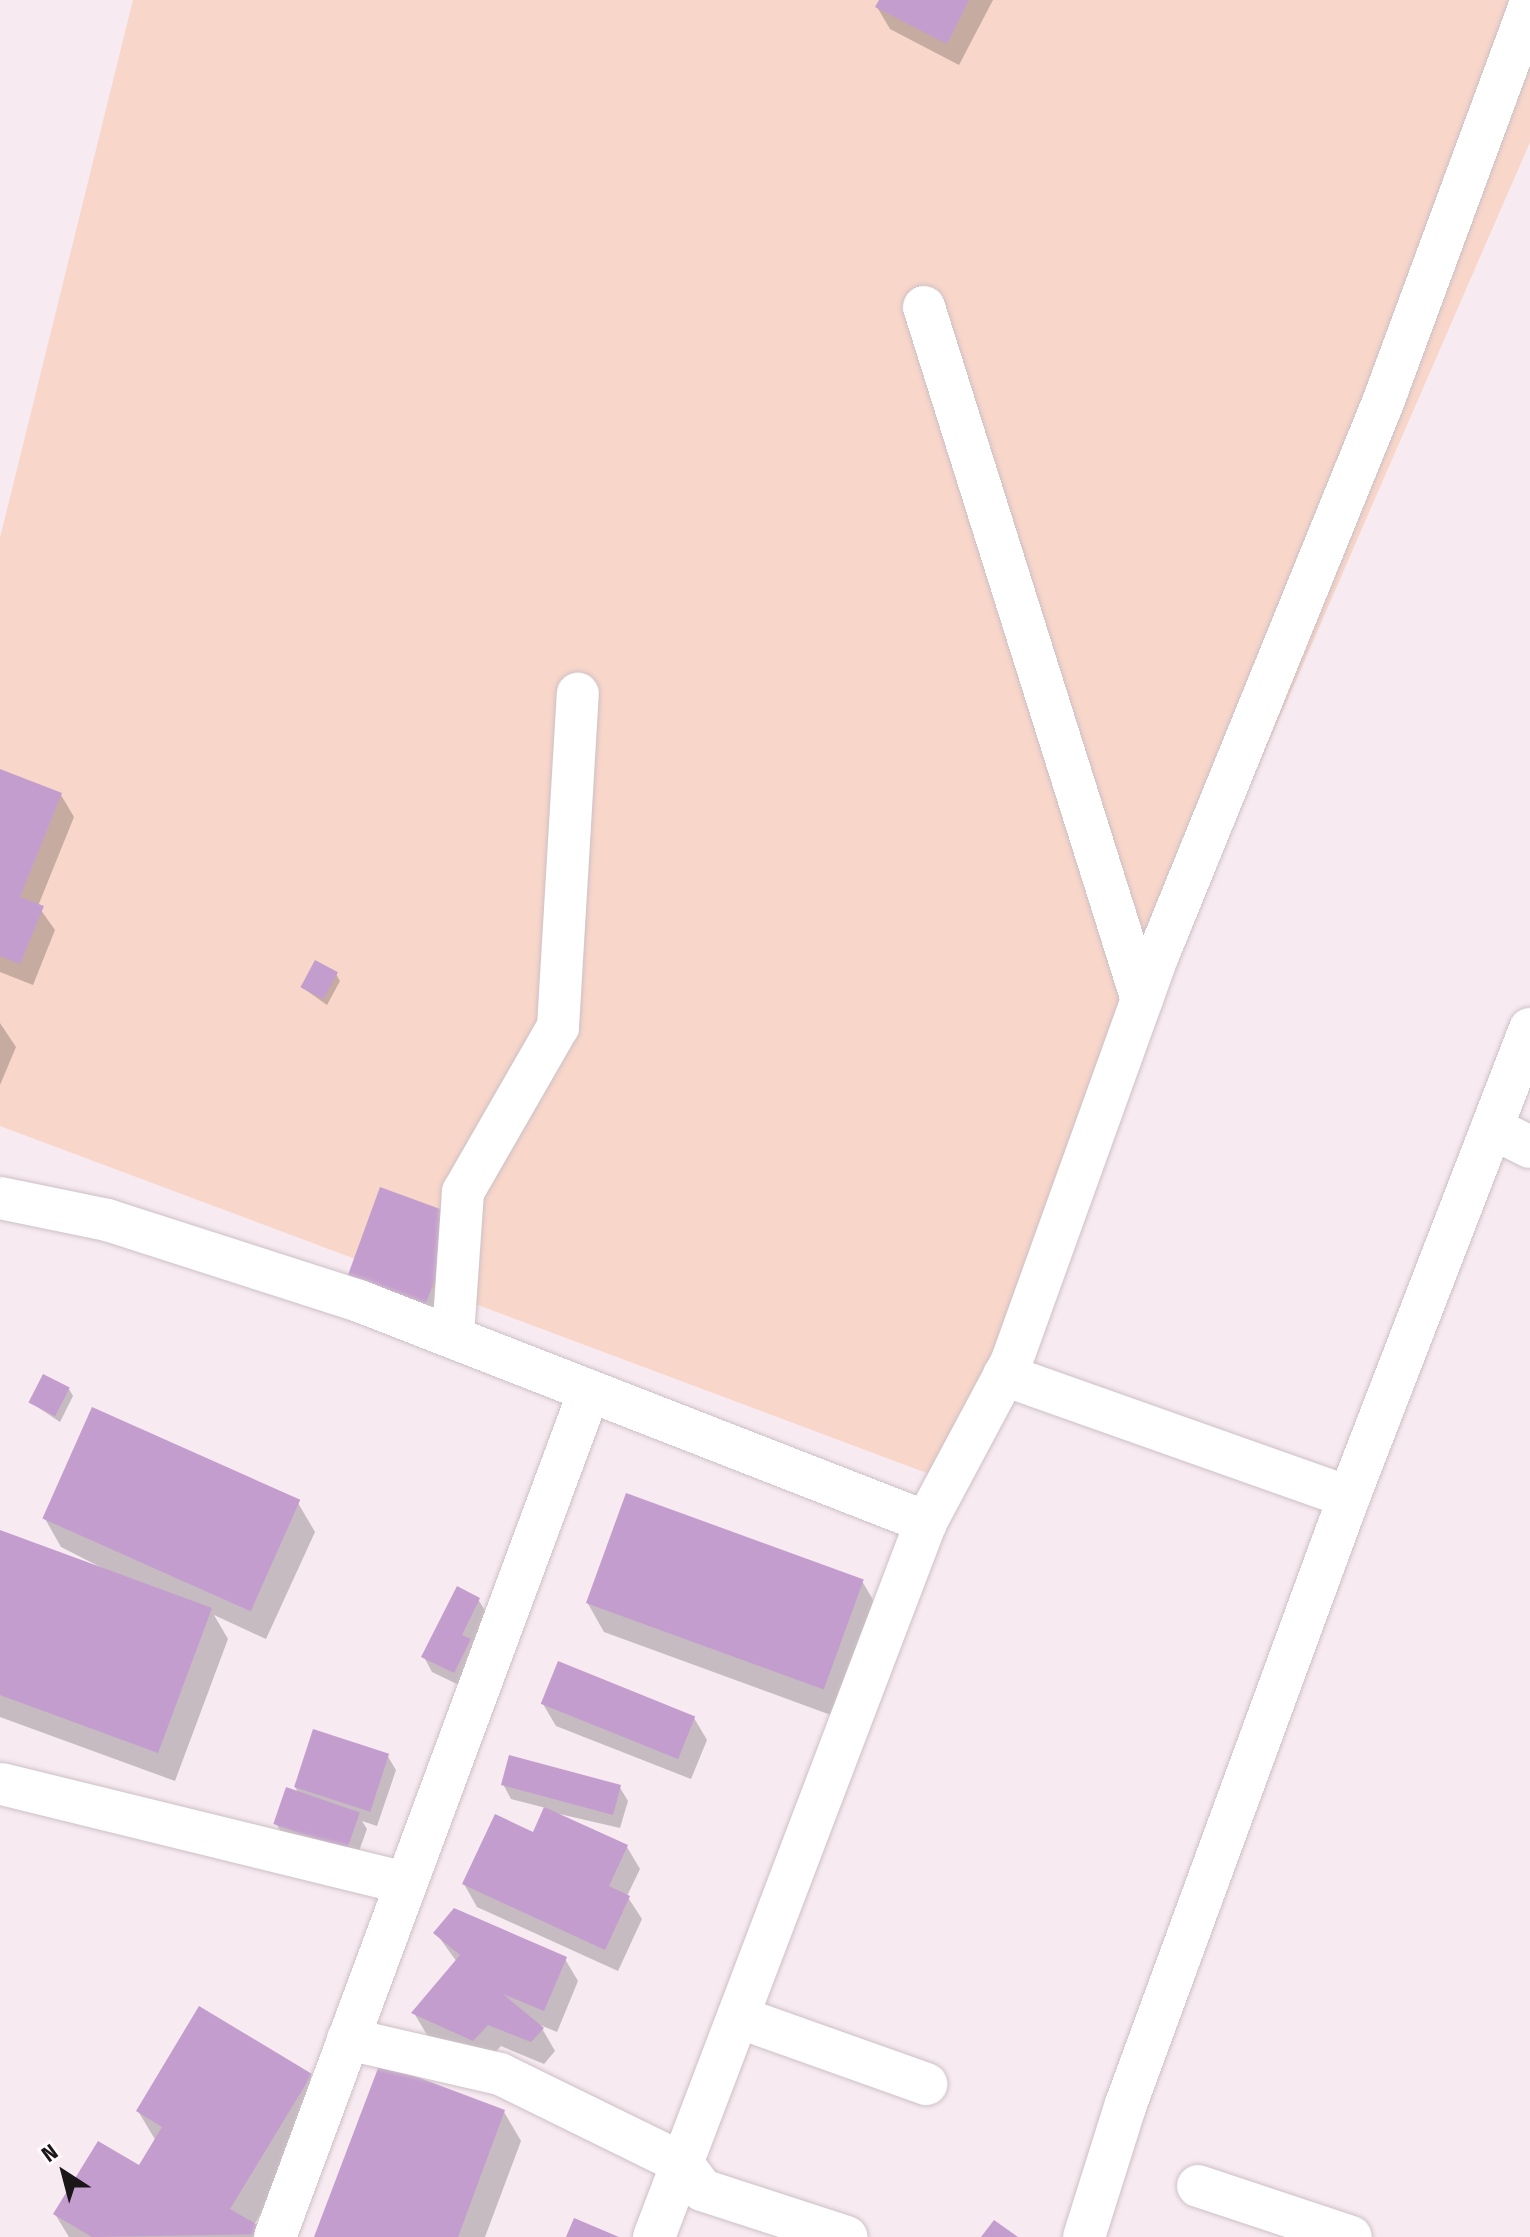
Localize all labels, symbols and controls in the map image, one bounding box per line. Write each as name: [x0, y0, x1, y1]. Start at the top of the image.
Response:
north arrow: [24, 2133, 104, 2213]
text: N: [36, 2138, 63, 2168]

